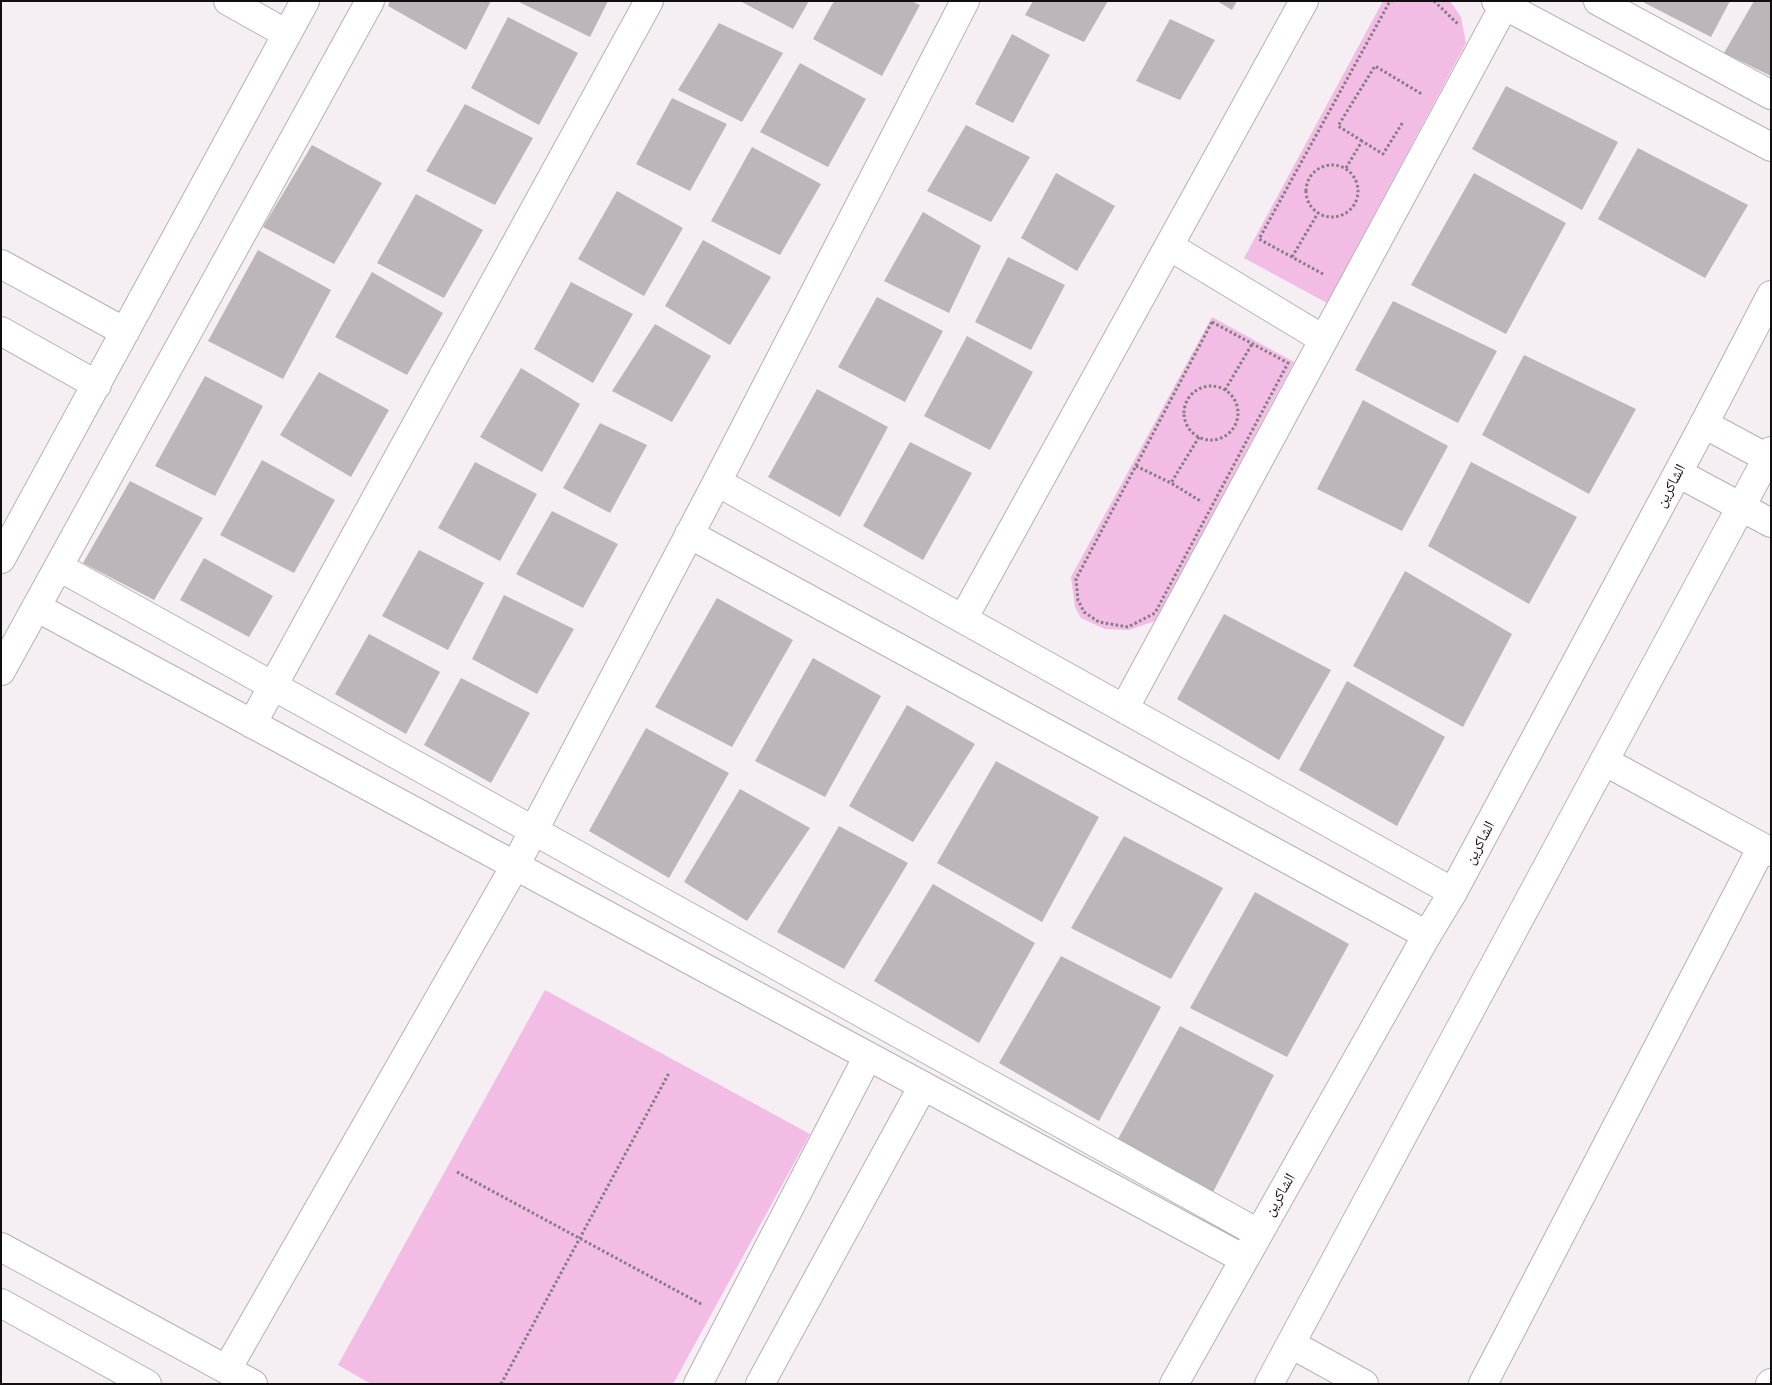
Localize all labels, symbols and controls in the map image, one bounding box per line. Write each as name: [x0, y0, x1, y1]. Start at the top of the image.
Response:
street label: الشاكرين: [1652, 461, 1690, 511]
street label: الشاكرين: [1461, 818, 1499, 868]
street label: الشاكرين: [1261, 1170, 1299, 1220]

